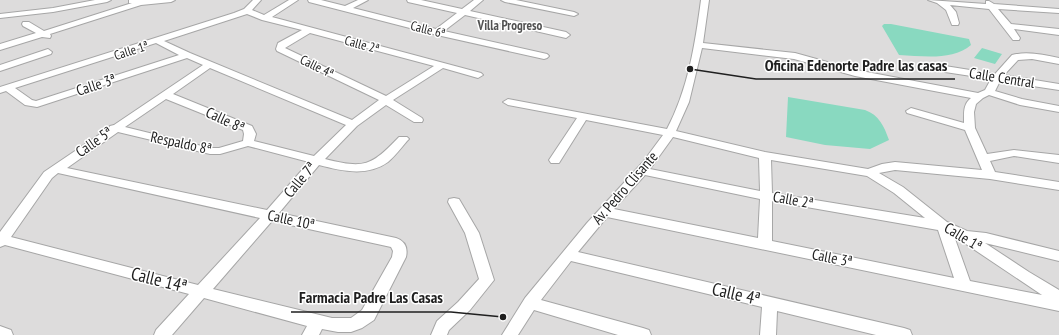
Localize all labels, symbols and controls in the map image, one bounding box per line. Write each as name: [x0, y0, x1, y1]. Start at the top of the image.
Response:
street label: Calle 6ª: [409, 17, 447, 42]
district label: Villa Progreso: [477, 17, 543, 34]
street label: Calle 2ª: [343, 32, 381, 57]
street label: Calle 1ª: [112, 37, 150, 64]
street label: Calle 4ª: [297, 51, 336, 82]
callout: Oficina Edenorte Padre las casas: [756, 51, 955, 79]
text: Oficina Edenorte Padre las casas: [765, 55, 948, 75]
street label: Calle Central: [968, 63, 1037, 92]
street label: Calle 3ª: [74, 69, 118, 100]
street label: Calle 8ª: [203, 102, 248, 137]
street label: Calle 5ª: [72, 122, 116, 161]
street label: Respaldo 8ª: [149, 127, 213, 158]
street label: Av. Pedro Clisante: [588, 147, 662, 228]
street label: Calle 7ª: [279, 158, 320, 201]
street label: Calle 2ª: [771, 187, 815, 212]
street label: Calle 10ª: [266, 205, 316, 234]
street label: Calle 1ª: [941, 218, 986, 255]
street label: Calle 3ª: [810, 244, 854, 271]
street label: Calle 14ª: [129, 261, 189, 298]
street label: Calle 4ª: [710, 277, 762, 310]
callout: Farmacia Padre Las Casas: [291, 284, 451, 312]
text: Farmacia Padre Las Casas: [299, 287, 443, 307]

